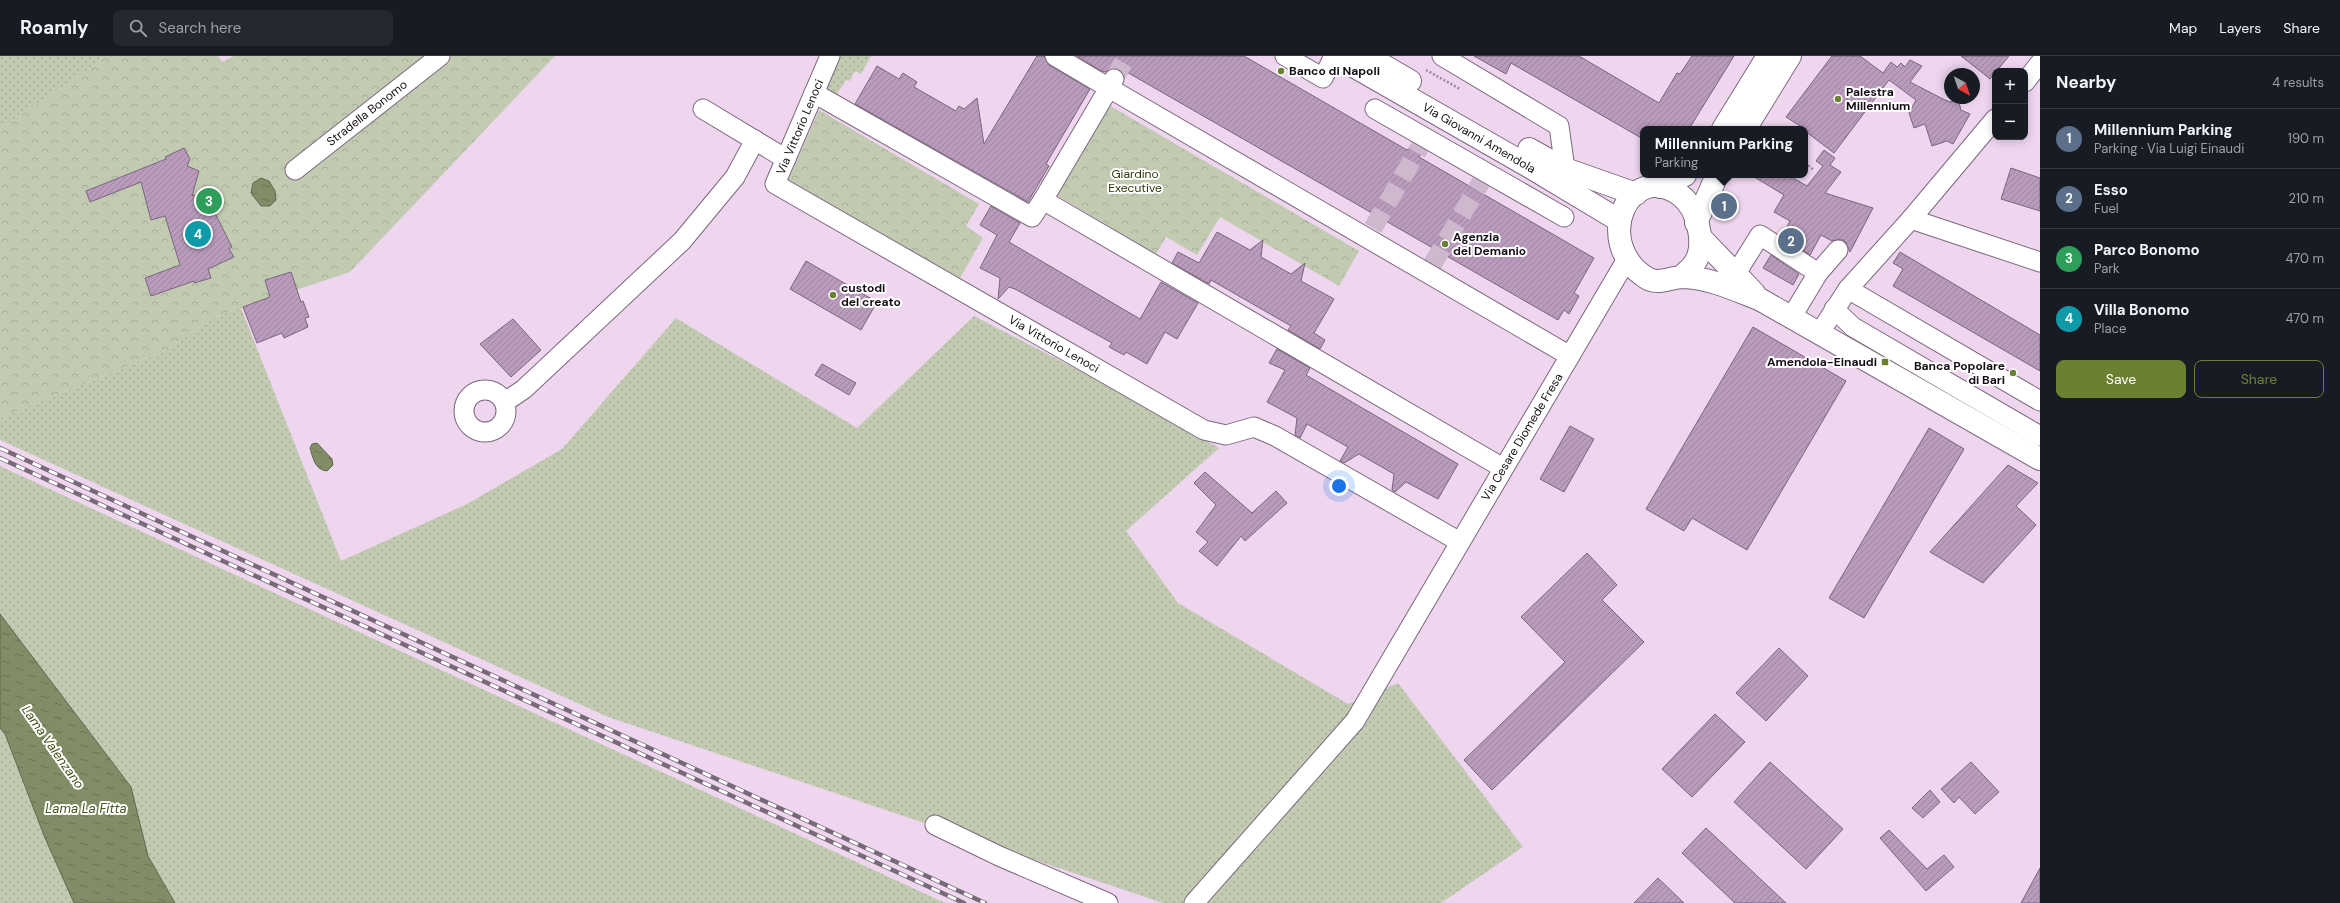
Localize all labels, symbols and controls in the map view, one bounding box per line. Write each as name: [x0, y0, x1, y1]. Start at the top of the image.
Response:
search box: [113, 10, 393, 46]
text: Roamly: [20, 15, 89, 40]
icon: search: [127, 17, 149, 39]
text: Search here: [159, 18, 241, 38]
text: Map: [2169, 19, 2197, 37]
text: Layers: [2219, 19, 2261, 37]
text: Share: [2283, 19, 2320, 37]
place label: Banco di Napoli: [1289, 63, 1380, 79]
marker: Banco di Napoli: [1276, 66, 1286, 76]
north arrow: [1944, 68, 1980, 104]
map controls: [1992, 68, 2028, 140]
button: +: [1992, 68, 2028, 104]
text: Nearby: [2056, 71, 2116, 93]
text: 4 results: [2272, 74, 2324, 91]
street label: Stradella Bonomo: [323, 76, 411, 150]
street label: Via Vittorio Lenoci: [773, 77, 827, 177]
place label: Palestra Millennium: [1846, 84, 1910, 114]
marker: Palestra Millennium: [1833, 94, 1843, 104]
street label: Via Giovanni Amendola: [1420, 99, 1538, 177]
button: −: [1992, 104, 2028, 140]
text: Millennium Parking: [2094, 120, 2233, 140]
popup: [1640, 126, 1808, 178]
text: 1: [2067, 130, 2071, 147]
text: 190 m: [2288, 130, 2324, 147]
text: Millennium Parking: [1655, 134, 1793, 154]
text: Parking · Via Luigi Einaudi: [2094, 140, 2244, 157]
text: Parking: [1655, 154, 1698, 171]
park label: Giardino Executive: [1108, 166, 1162, 196]
text: Esso: [2094, 180, 2128, 200]
pin: 3: [196, 186, 222, 216]
text: 2: [2065, 190, 2073, 207]
text: 210 m: [2289, 190, 2324, 207]
pin: 1: [1711, 191, 1737, 221]
text: Fuel: [2094, 200, 2119, 217]
pin: 4: [185, 219, 211, 249]
pin: 2: [1778, 226, 1804, 256]
place label: Agenzia del Demanio: [1453, 229, 1526, 259]
marker: Agenzia del Demanio: [1440, 239, 1450, 249]
text: Parco Bonomo: [2094, 240, 2200, 260]
text: 3: [2065, 250, 2073, 267]
text: 470 m: [2285, 250, 2324, 267]
text: Park: [2094, 260, 2120, 277]
place label: custodi del creato: [841, 280, 901, 310]
marker: custodi del creato: [828, 290, 838, 300]
text: Villa Bonomo: [2094, 300, 2189, 320]
text: 4: [2065, 310, 2073, 327]
text: 470 m: [2285, 310, 2324, 327]
street label: Via Vittorio Lenoci: [1006, 312, 1102, 377]
text: Place: [2094, 320, 2126, 337]
place label: Amendola-Einaudi: [1767, 354, 1877, 370]
marker: Amendola-Einaudi: [1880, 357, 1890, 367]
place label: Banca Popolare di Bari: [1914, 358, 2005, 388]
button: Save: [2056, 360, 2186, 398]
button: Share: [2194, 360, 2324, 398]
marker: Banca Popolare di Bari: [2008, 368, 2018, 378]
street label: Via Cesare Diomede Fresa: [1478, 370, 1566, 504]
your location: [1329, 476, 1349, 496]
water label: Lama Valenzano: [18, 702, 88, 792]
water label: Lama La Fitta: [45, 800, 127, 817]

